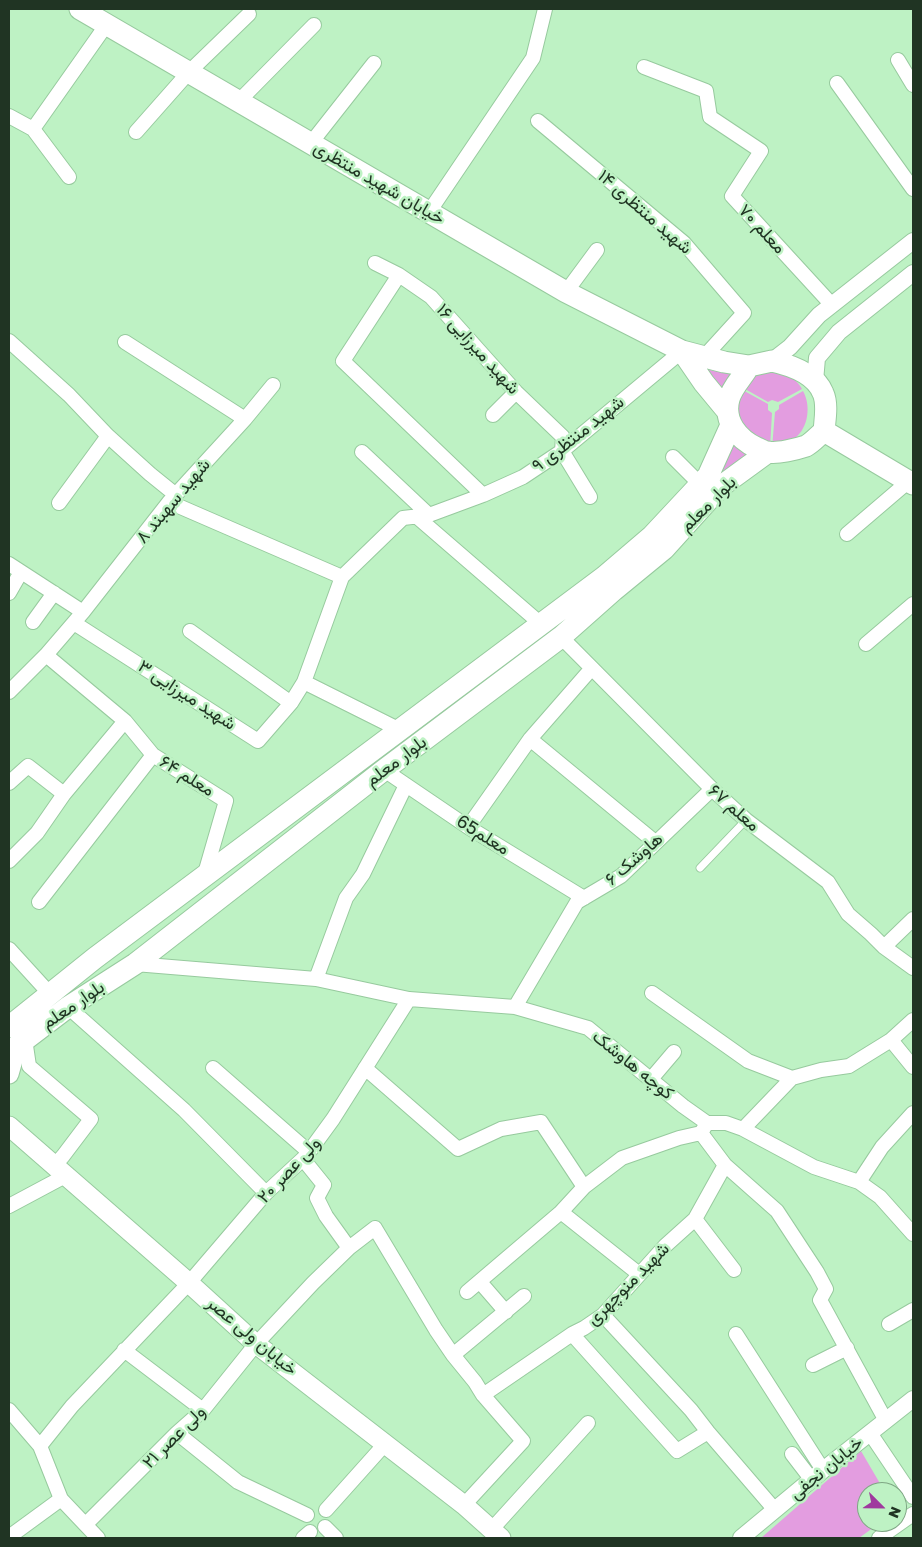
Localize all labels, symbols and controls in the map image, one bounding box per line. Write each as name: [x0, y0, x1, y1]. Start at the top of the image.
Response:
street label: خیابان شهید منتظری: [310, 137, 448, 229]
street label: شهید منتظری ۱۴: [594, 165, 696, 259]
street label: معلم ۷۰: [734, 200, 790, 258]
street label: شهید میرزایی ۱۶: [432, 299, 524, 399]
street label: شهید منتظری ۹: [528, 391, 628, 477]
street label: شهید سهبند ۸: [131, 454, 215, 548]
street label: بلوار معلم: [675, 471, 741, 537]
street label: شهید میرزایی ۳: [134, 655, 240, 735]
street label: بلوار معلم: [361, 731, 431, 791]
street label: معلم ۶۴: [156, 751, 218, 801]
street label: معلم ۶۷: [704, 780, 764, 836]
street label: معلم65: [453, 810, 513, 860]
street label: هاوشک ۶: [601, 828, 667, 890]
street label: بلوار معلم: [38, 976, 108, 1034]
street label: کوچه هاوشک: [588, 1026, 678, 1104]
street label: ولی عصر ۲۰: [253, 1132, 325, 1208]
street label: شهید منوچهری: [582, 1238, 674, 1330]
street label: خیابان ولی عصر: [202, 1292, 302, 1380]
street label: ولی عصر ۲۱: [138, 1401, 210, 1473]
street label: خیابان نجفی: [785, 1432, 867, 1504]
north arrow: [857, 1482, 907, 1532]
text: N: [885, 1504, 905, 1521]

